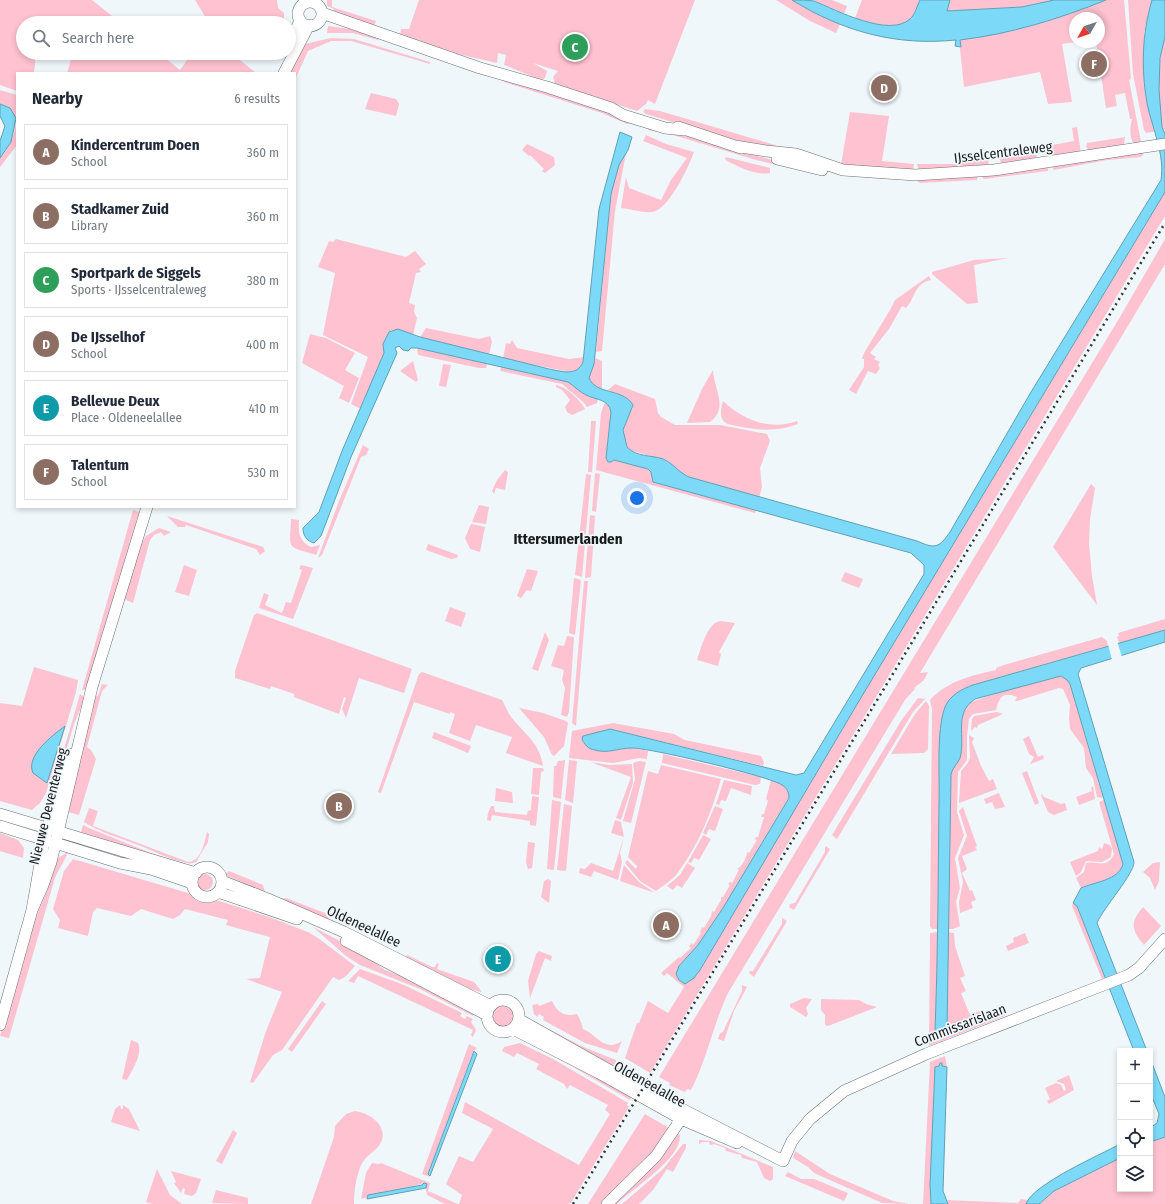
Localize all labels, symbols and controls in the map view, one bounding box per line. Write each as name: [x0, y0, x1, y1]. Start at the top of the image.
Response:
north arrow: [1069, 12, 1105, 48]
search box: [16, 16, 296, 60]
icon: search: [30, 27, 52, 49]
text: Search here: [62, 29, 134, 47]
pin: C: [562, 32, 588, 62]
pin: F: [1081, 49, 1107, 79]
pin: D: [871, 73, 897, 103]
text: Nearby: [32, 88, 83, 109]
text: 6 results: [234, 91, 280, 106]
text: Kindercentrum Doen: [71, 136, 200, 154]
street label: IJsselcentraleweg: [953, 138, 1054, 167]
text: A: [42, 145, 50, 160]
text: 360 m: [247, 145, 279, 160]
text: School: [71, 154, 107, 169]
text: Stadkamer Zuid: [71, 200, 169, 218]
text: B: [42, 209, 50, 224]
text: 360 m: [247, 209, 279, 224]
text: Library: [71, 218, 108, 233]
text: Sportpark de Siggels: [71, 264, 201, 282]
text: C: [43, 273, 49, 288]
text: 380 m: [247, 273, 279, 288]
text: Sports · IJsselcentraleweg: [71, 282, 206, 297]
text: De IJsselhof: [71, 328, 145, 346]
text: D: [42, 337, 50, 352]
text: 400 m: [246, 337, 279, 352]
text: School: [71, 346, 107, 361]
text: Bellevue Deux: [71, 392, 160, 410]
text: E: [43, 401, 49, 416]
text: 410 m: [249, 401, 279, 416]
text: Place · Oldeneelallee: [71, 410, 182, 425]
text: Talentum: [71, 456, 129, 474]
text: F: [43, 465, 49, 480]
text: 530 m: [247, 465, 279, 480]
text: School: [71, 474, 107, 489]
your location: [627, 488, 647, 508]
district label: Ittersumerlanden: [513, 530, 623, 548]
street label: Nieuwe Deventerweg: [26, 745, 71, 866]
pin: B: [326, 791, 352, 821]
street label: Oldeneelallee: [324, 902, 403, 951]
pin: A: [653, 910, 679, 940]
pin: E: [485, 944, 511, 974]
street label: Commissarislaan: [912, 1000, 1008, 1051]
map controls: [1117, 1048, 1153, 1192]
button: +: [1117, 1048, 1153, 1084]
street label: Oldeneelallee: [611, 1058, 689, 1111]
button: −: [1117, 1084, 1153, 1120]
button: locate: [1117, 1120, 1153, 1156]
button: layers: [1117, 1156, 1153, 1192]

